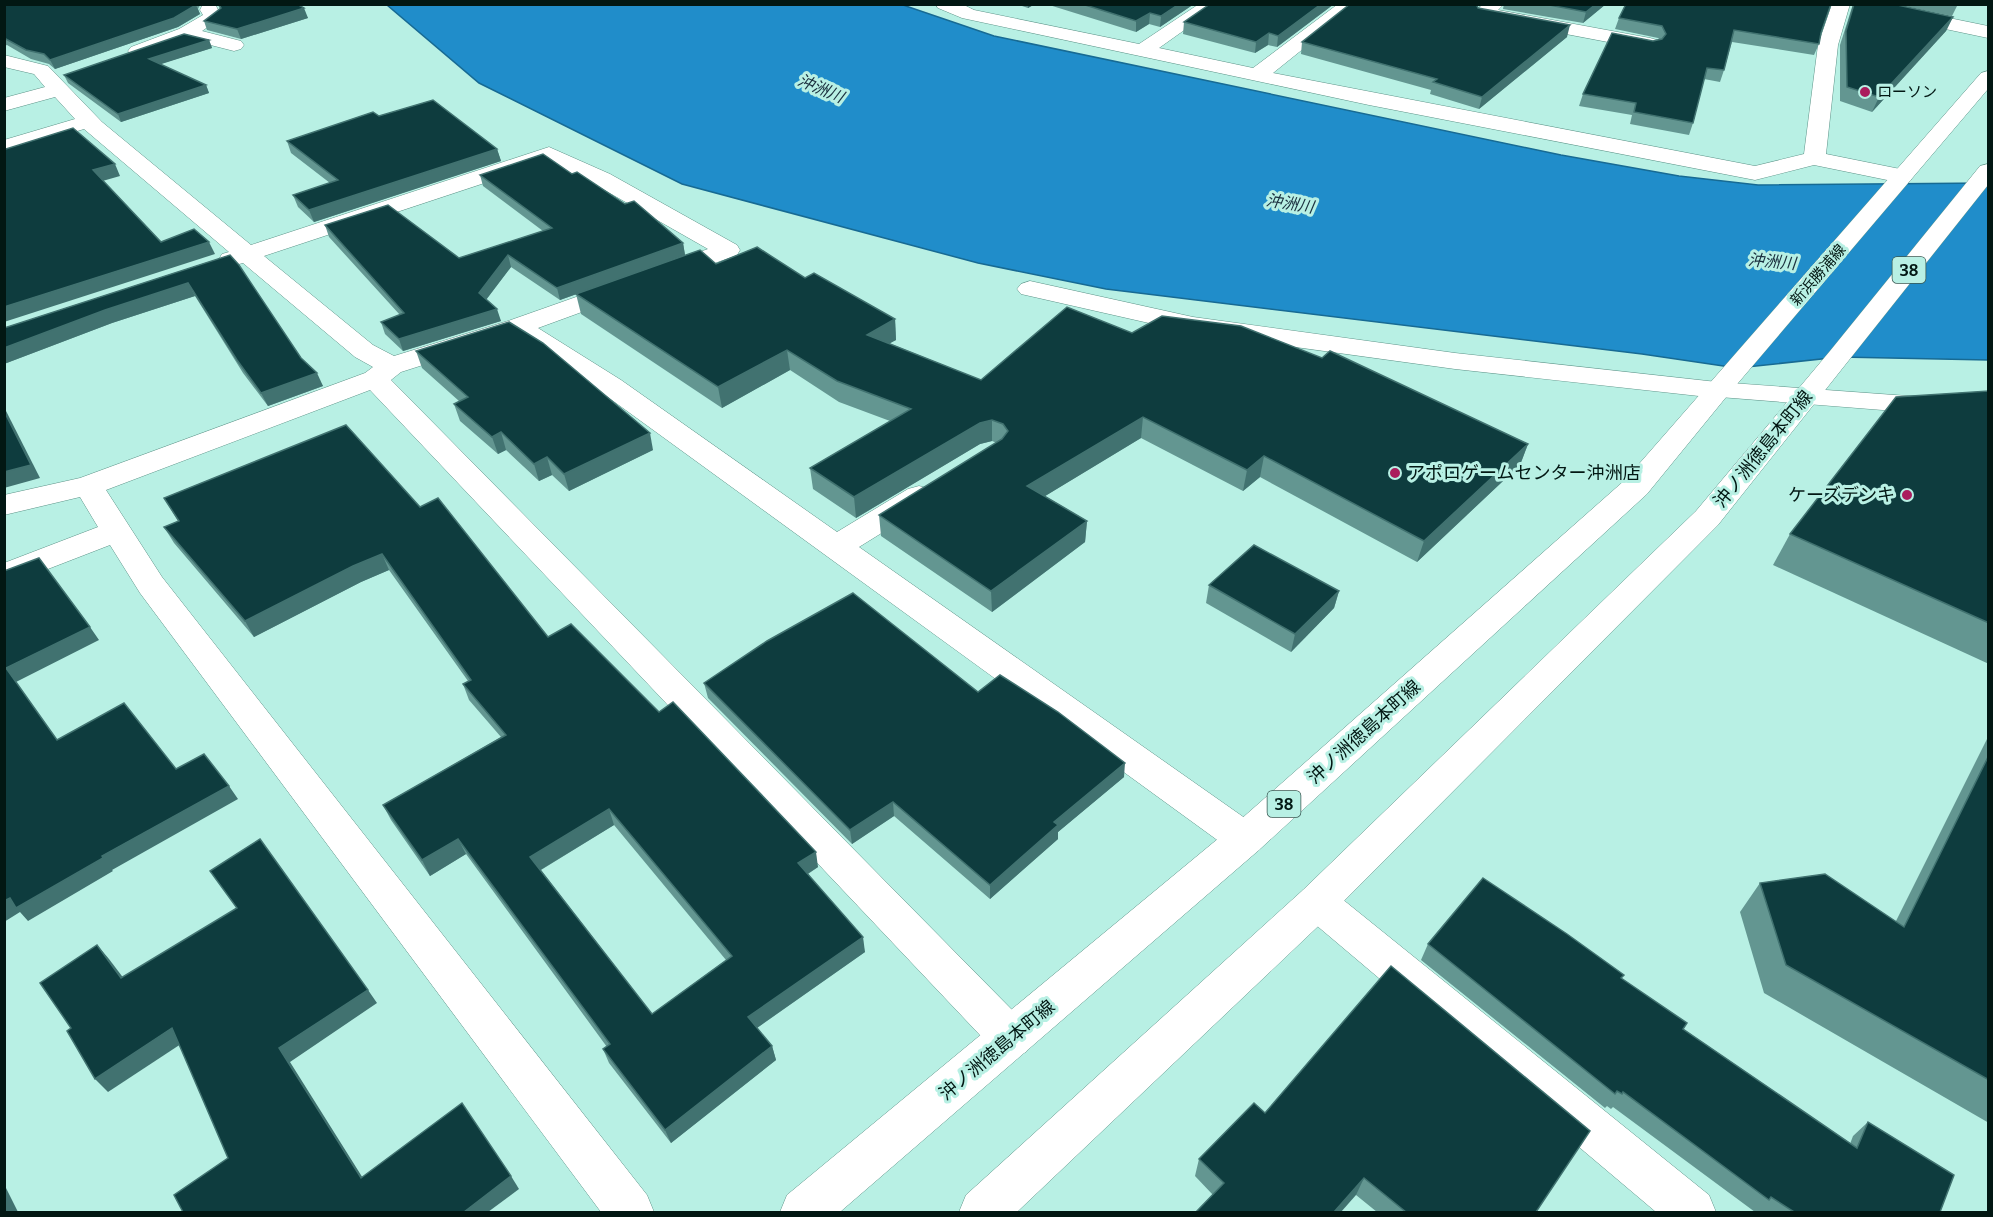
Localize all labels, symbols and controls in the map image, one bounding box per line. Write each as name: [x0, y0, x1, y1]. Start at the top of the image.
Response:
water label: 沖洲川: [795, 70, 848, 107]
place label: ローソン: [1877, 83, 1937, 101]
marker: ローソン: [1858, 85, 1872, 99]
water label: 沖洲川: [1265, 190, 1317, 217]
street label: 新浜勝浦線: [1787, 241, 1849, 309]
water label: 沖洲川: [1747, 250, 1799, 273]
road number: 38: [1892, 257, 1926, 283]
street label: 沖ノ洲徳島本町線: [1709, 386, 1817, 512]
place label: アポロゲームセンター沖洲店: [1407, 462, 1640, 484]
marker: アポロゲームセンター沖洲店: [1388, 466, 1402, 480]
place label: ケーズデンキ: [1788, 484, 1895, 506]
marker: ケーズデンキ: [1900, 488, 1914, 502]
street label: 沖ノ洲徳島本町線: [1303, 676, 1425, 788]
road number: 38: [1268, 791, 1300, 817]
street label: 沖ノ洲徳島本町線: [935, 995, 1059, 1105]

